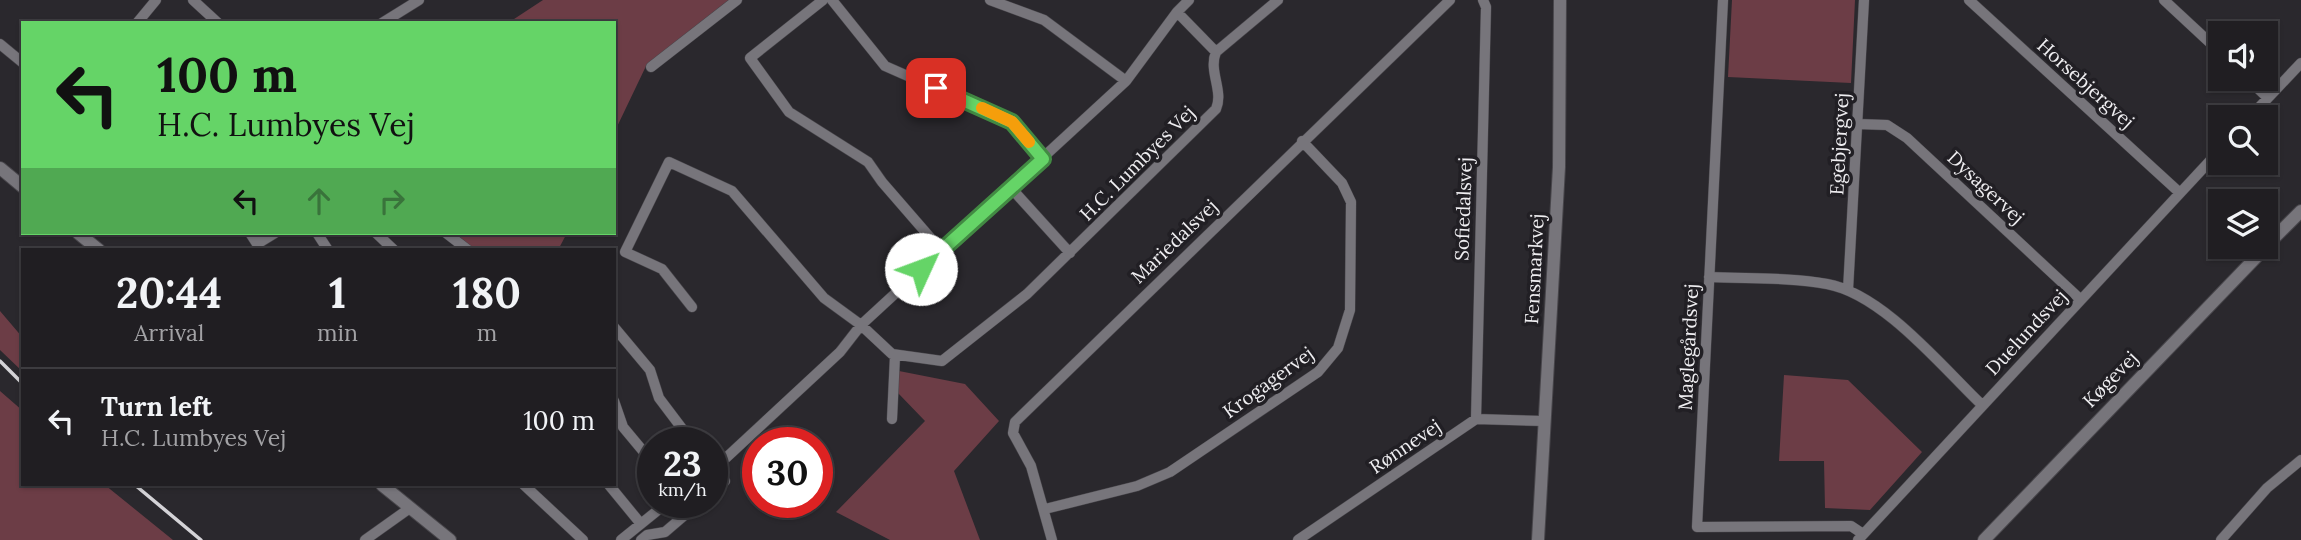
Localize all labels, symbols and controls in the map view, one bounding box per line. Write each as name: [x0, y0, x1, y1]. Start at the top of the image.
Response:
map controls: [2208, 21, 2278, 259]
button: sound: [2208, 21, 2278, 91]
street label: Horsebjergvej: [2032, 33, 2140, 133]
text: 100 m: [157, 43, 297, 105]
icon: left: [42, 49, 133, 140]
pin: [906, 58, 966, 118]
icon: arrive: [917, 69, 955, 107]
street label: Egebjergvej: [1824, 92, 1854, 196]
street label: H.C. Lumbyes Vej: [1074, 100, 1200, 226]
text: H.C. Lumbyes Vej: [157, 104, 415, 145]
button: search: [2208, 105, 2278, 175]
street label: Dysagervej: [1942, 145, 2030, 229]
street label: Sofiedalsvej: [1449, 157, 1477, 261]
icon: left: [227, 182, 265, 220]
icon: ahead: [300, 182, 338, 220]
icon: right: [373, 182, 411, 220]
button: layers: [2208, 189, 2278, 259]
street label: Mariedalsvej: [1126, 194, 1222, 288]
street label: Fensmarkvej: [1519, 213, 1549, 325]
position arrow: [884, 232, 958, 306]
text: 20:44: [116, 266, 222, 320]
text: 1: [329, 266, 346, 320]
text: 180: [453, 266, 521, 320]
street label: Maglegårdsvej: [1673, 283, 1703, 411]
street label: Duelundsvej: [1980, 284, 2072, 380]
text: Arrival: [134, 318, 204, 347]
text: min: [317, 318, 358, 347]
text: m: [477, 318, 497, 347]
street label: Krogagervej: [1218, 341, 1318, 423]
street label: Køgevej: [2077, 346, 2143, 412]
text: Turn left: [101, 390, 212, 423]
icon: left: [42, 402, 80, 440]
text: 100 m: [523, 404, 595, 437]
street label: Rønnevej: [1365, 413, 1445, 479]
text: H.C. Lumbyes Vej: [101, 423, 286, 452]
speed limit sign: 30: [742, 427, 833, 518]
text: 23: [663, 441, 702, 486]
text: km/h: [658, 478, 707, 501]

